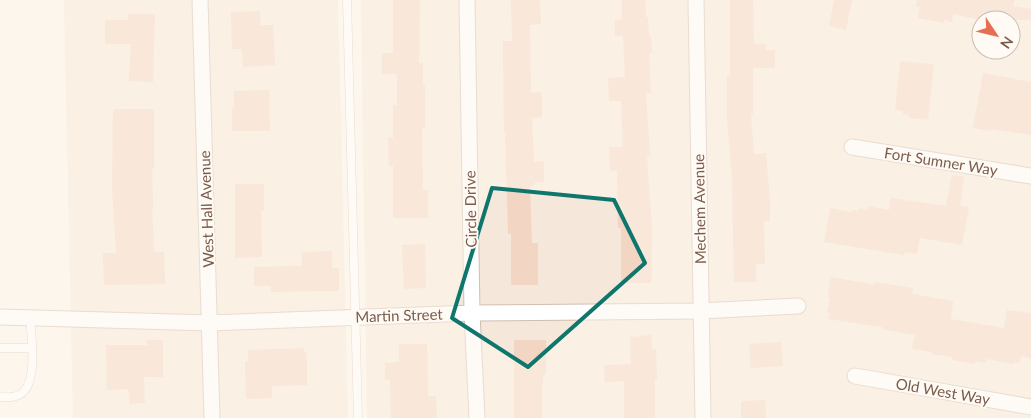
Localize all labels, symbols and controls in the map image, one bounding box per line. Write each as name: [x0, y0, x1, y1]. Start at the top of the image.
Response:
north arrow: [971, 10, 1021, 60]
text: N: [997, 33, 1017, 52]
street label: Fort Sumner Way: [883, 143, 999, 179]
street label: West Hall Avenue: [195, 150, 217, 268]
street label: Mechem Avenue: [689, 154, 709, 264]
street label: Circle Drive: [460, 170, 480, 248]
street label: Martin Street: [355, 304, 444, 326]
street label: Old West Way: [895, 374, 992, 408]

